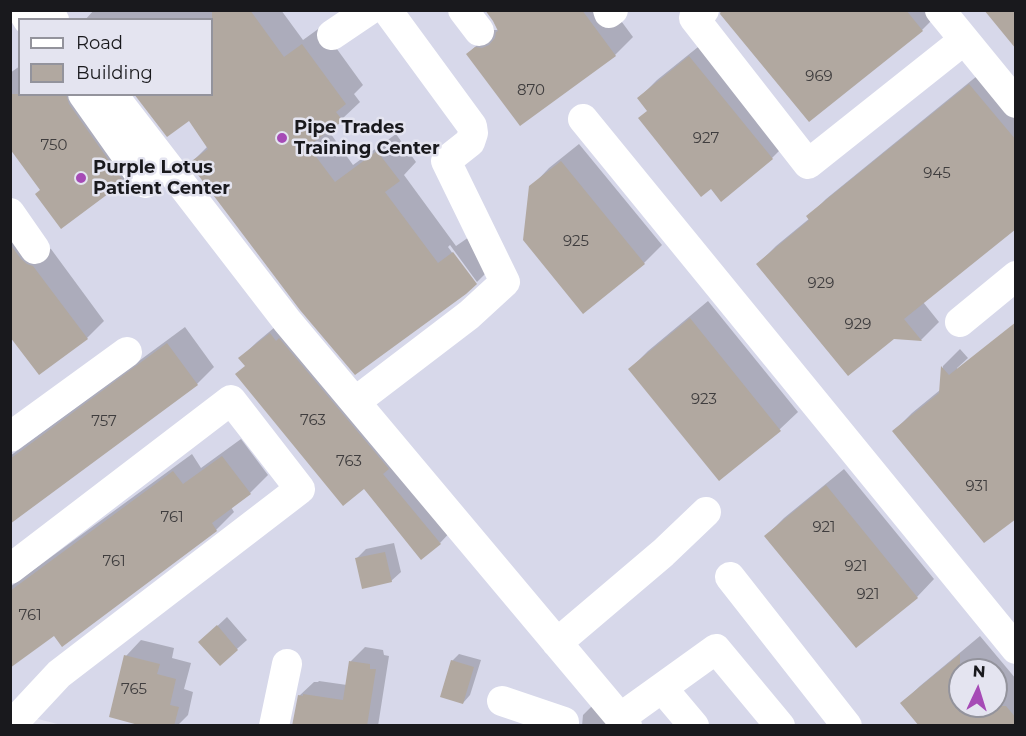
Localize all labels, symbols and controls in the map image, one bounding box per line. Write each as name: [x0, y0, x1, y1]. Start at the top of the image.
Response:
legend: [18, 18, 213, 96]
text: Road: [76, 32, 123, 54]
text: Building: [76, 62, 153, 84]
house number: 969: [805, 68, 833, 86]
house number: 870: [517, 82, 545, 100]
place label: Pipe Trades Training Center: [294, 117, 440, 160]
house number: 927: [693, 130, 719, 148]
marker: Pipe Trades Training Center: [275, 131, 289, 145]
house number: 750: [41, 137, 67, 155]
place label: Purple Lotus Patient Center: [93, 157, 230, 200]
house number: 945: [923, 165, 951, 183]
marker: Purple Lotus Patient Center: [74, 171, 88, 185]
house number: 925: [563, 233, 589, 251]
house number: 929: [808, 275, 834, 293]
house number: 929: [845, 316, 871, 334]
house number: 923: [691, 391, 717, 409]
house number: 763: [300, 412, 326, 430]
house number: 757: [91, 413, 117, 431]
house number: 763: [336, 453, 362, 471]
house number: 931: [966, 478, 988, 496]
house number: 761: [160, 509, 184, 527]
house number: 921: [812, 519, 836, 537]
house number: 761: [102, 553, 126, 571]
house number: 921: [844, 558, 868, 576]
house number: 921: [856, 586, 880, 604]
house number: 761: [18, 607, 42, 625]
north arrow: [948, 658, 1008, 718]
text: N: [972, 662, 986, 681]
house number: 765: [121, 681, 147, 699]

